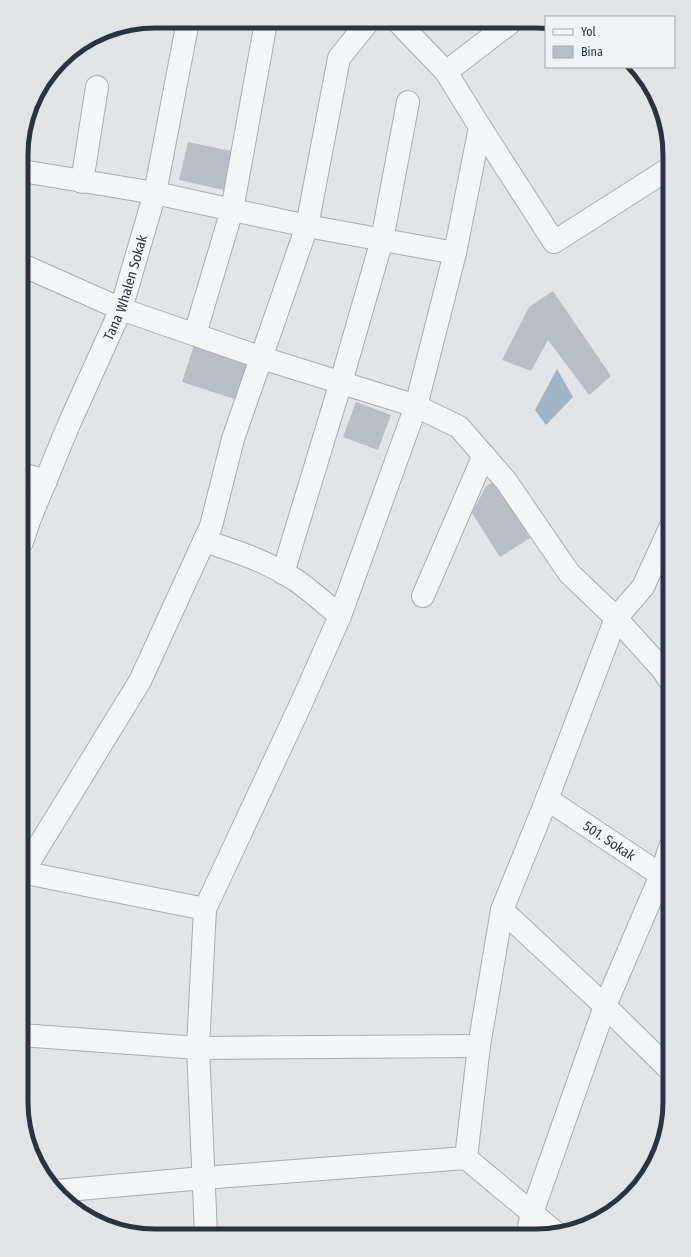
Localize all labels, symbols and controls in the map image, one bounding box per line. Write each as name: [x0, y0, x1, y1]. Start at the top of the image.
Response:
legend: [545, 16, 675, 68]
text: Yol: [581, 25, 596, 39]
text: Bina: [581, 45, 603, 59]
street label: Tana Whalen Sokak: [100, 232, 151, 343]
street label: 501. Sokak: [580, 817, 639, 864]

